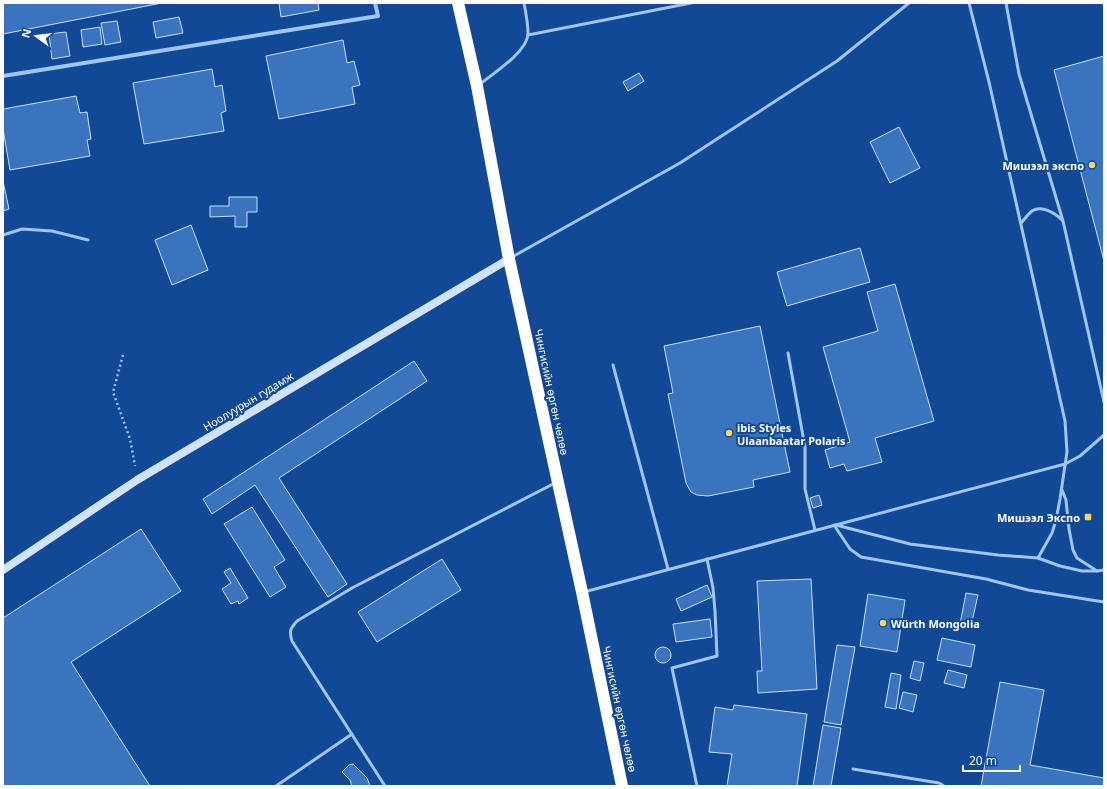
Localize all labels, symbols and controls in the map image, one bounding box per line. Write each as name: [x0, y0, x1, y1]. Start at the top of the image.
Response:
north arrow: [16, 16, 56, 56]
text: N: [17, 27, 34, 40]
place label: Мишээл экспо: [1002, 158, 1084, 173]
marker: Мишээл экспо: [1087, 160, 1097, 170]
street label: Чингисийн өргөн чөлөө: [531, 328, 573, 457]
street label: Ноолуурын гудамж: [200, 368, 297, 434]
place label: ibis Styles Ulaanbaatar Polaris: [737, 420, 846, 448]
marker: ibis Styles Ulaanbaatar Polaris: [724, 428, 734, 438]
place label: Мишээл Экспо: [997, 510, 1080, 525]
marker: Мишээл Экспо: [1083, 512, 1093, 522]
place label: Würth Mongolia: [891, 616, 980, 631]
marker: Würth Mongolia: [878, 618, 888, 628]
street label: Чингисийн өргөн чөлөө: [599, 645, 641, 774]
scale bar: [963, 747, 1020, 773]
text: 20 m: [969, 752, 997, 769]

